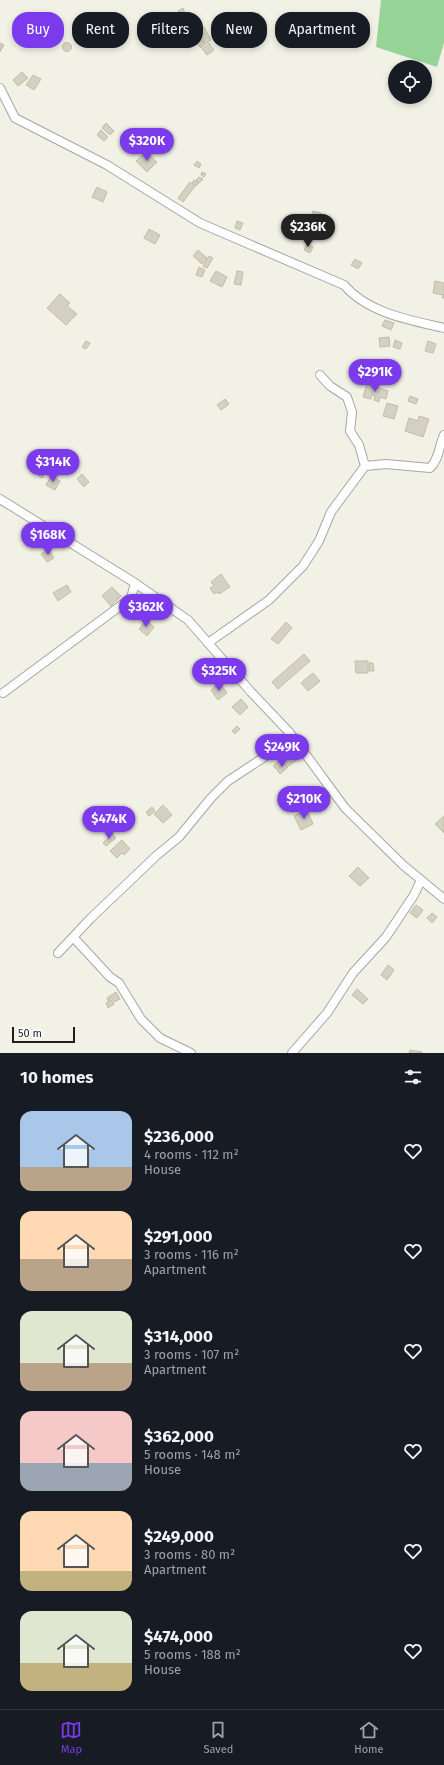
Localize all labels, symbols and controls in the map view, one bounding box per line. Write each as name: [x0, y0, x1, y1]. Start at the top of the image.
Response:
chip: Buy: [12, 12, 64, 48]
chip: Rent: [72, 12, 129, 48]
chip: Filters: [137, 12, 203, 48]
chip: New: [211, 12, 267, 48]
chip: Apartment: [275, 12, 370, 48]
map controls: [388, 60, 432, 104]
button: locate: [388, 60, 432, 104]
pin: $320K: [119, 128, 175, 162]
text: $320K: [129, 133, 165, 148]
pin: $236K: [280, 214, 336, 248]
text: $236K: [290, 219, 326, 234]
pin: $291K: [347, 359, 403, 393]
text: $291K: [358, 364, 392, 379]
pin: $314K: [25, 449, 81, 483]
text: $314K: [35, 454, 71, 469]
pin: $168K: [20, 522, 76, 556]
text: $168K: [30, 527, 66, 542]
pin: $362K: [118, 594, 174, 628]
text: $362K: [128, 599, 164, 614]
pin: $325K: [191, 658, 247, 692]
text: $325K: [201, 663, 237, 678]
pin: $249K: [254, 734, 310, 768]
text: $249K: [264, 739, 300, 754]
pin: $210K: [276, 786, 332, 820]
text: $210K: [286, 791, 322, 806]
pin: $474K: [81, 806, 137, 840]
text: $474K: [91, 811, 127, 826]
scale bar: [12, 1025, 75, 1044]
text: 50 m: [18, 1027, 42, 1040]
icon: filters: [402, 1066, 424, 1088]
text: 10 homes: [20, 1067, 94, 1088]
text: $236,000: [144, 1126, 214, 1147]
icon: home: [52, 1127, 100, 1175]
icon: heart: [402, 1140, 424, 1162]
text: 4 rooms · 112 m²: [144, 1147, 239, 1162]
text: House: [144, 1162, 181, 1177]
text: $291,000: [144, 1226, 213, 1247]
icon: home: [52, 1227, 100, 1275]
icon: heart: [402, 1240, 424, 1262]
text: 3 rooms · 116 m²: [144, 1247, 239, 1262]
text: Apartment: [144, 1262, 206, 1277]
text: $314,000: [144, 1326, 213, 1347]
icon: home: [52, 1327, 100, 1375]
icon: heart: [402, 1340, 424, 1362]
text: 3 rooms · 107 m²: [144, 1347, 239, 1362]
text: Apartment: [144, 1362, 206, 1377]
text: $362,000: [144, 1426, 214, 1447]
icon: home: [52, 1427, 100, 1475]
icon: heart: [402, 1440, 424, 1462]
text: 5 rooms · 148 m²: [144, 1447, 240, 1462]
text: House: [144, 1462, 181, 1477]
text: $249,000: [144, 1526, 214, 1547]
icon: home: [52, 1527, 100, 1575]
icon: heart: [402, 1540, 424, 1562]
text: 3 rooms · 80 m²: [144, 1547, 235, 1562]
text: Apartment: [144, 1562, 206, 1577]
text: $474,000: [144, 1626, 213, 1647]
icon: home: [52, 1627, 100, 1675]
icon: heart: [402, 1640, 424, 1662]
text: 5 rooms · 188 m²: [144, 1647, 241, 1662]
text: House: [144, 1662, 181, 1677]
tab: Map: [60, 1719, 82, 1756]
tab: Saved: [203, 1719, 233, 1756]
tab: Home: [354, 1719, 384, 1756]

